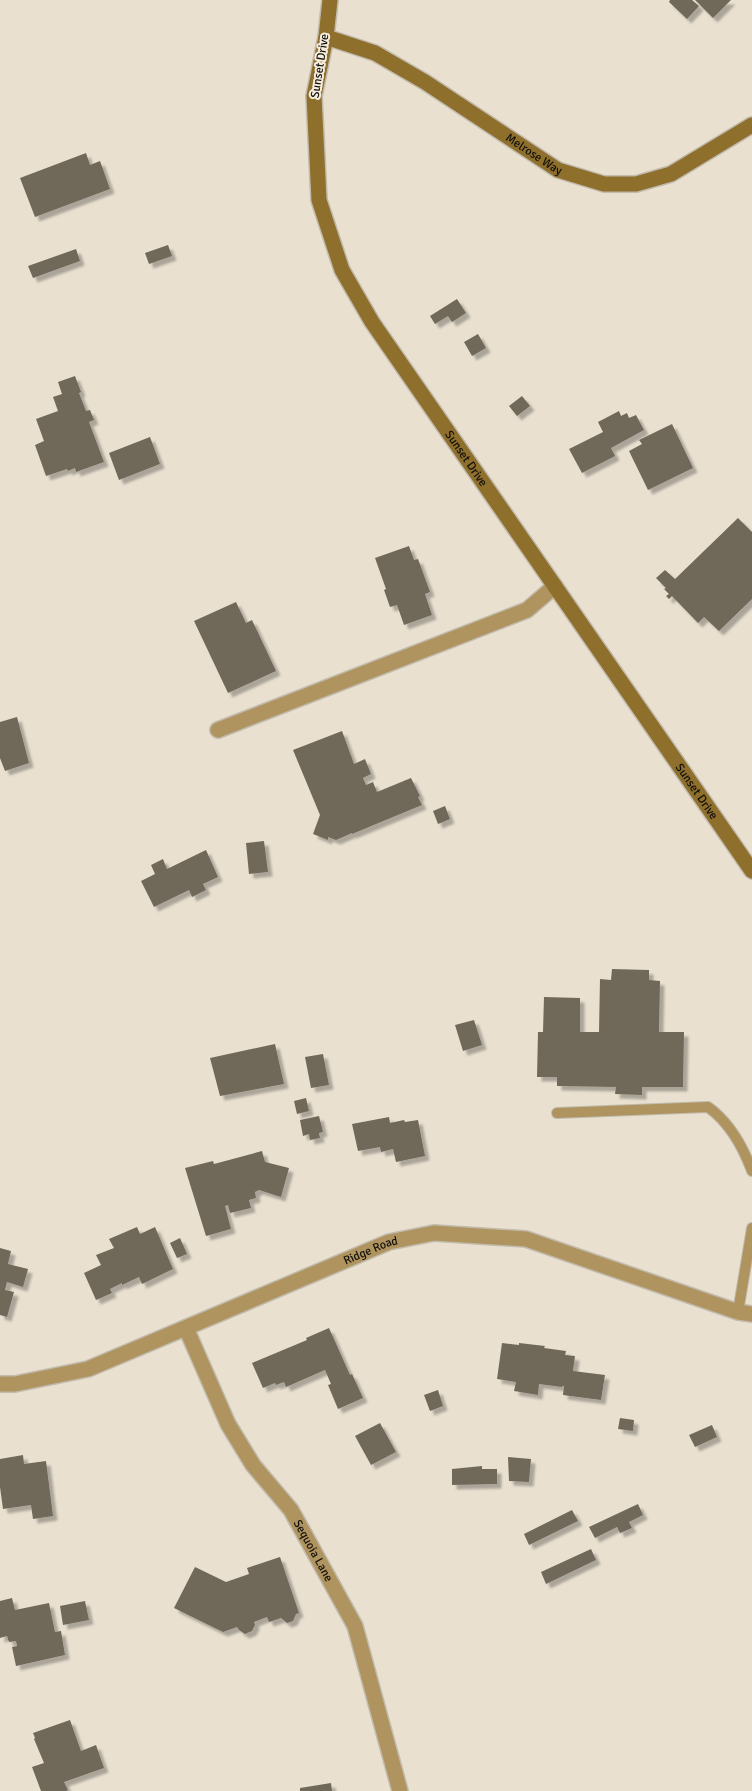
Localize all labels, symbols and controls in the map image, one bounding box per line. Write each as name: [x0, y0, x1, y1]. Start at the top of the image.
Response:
street label: Sunset Drive: [308, 33, 332, 99]
street label: Melrose Way: [503, 130, 564, 178]
street label: Sunset Drive: [442, 427, 491, 489]
street label: Sunset Drive: [672, 760, 721, 822]
street label: Ridge Road: [341, 1233, 399, 1268]
street label: Sequoia Lane: [290, 1517, 337, 1584]

